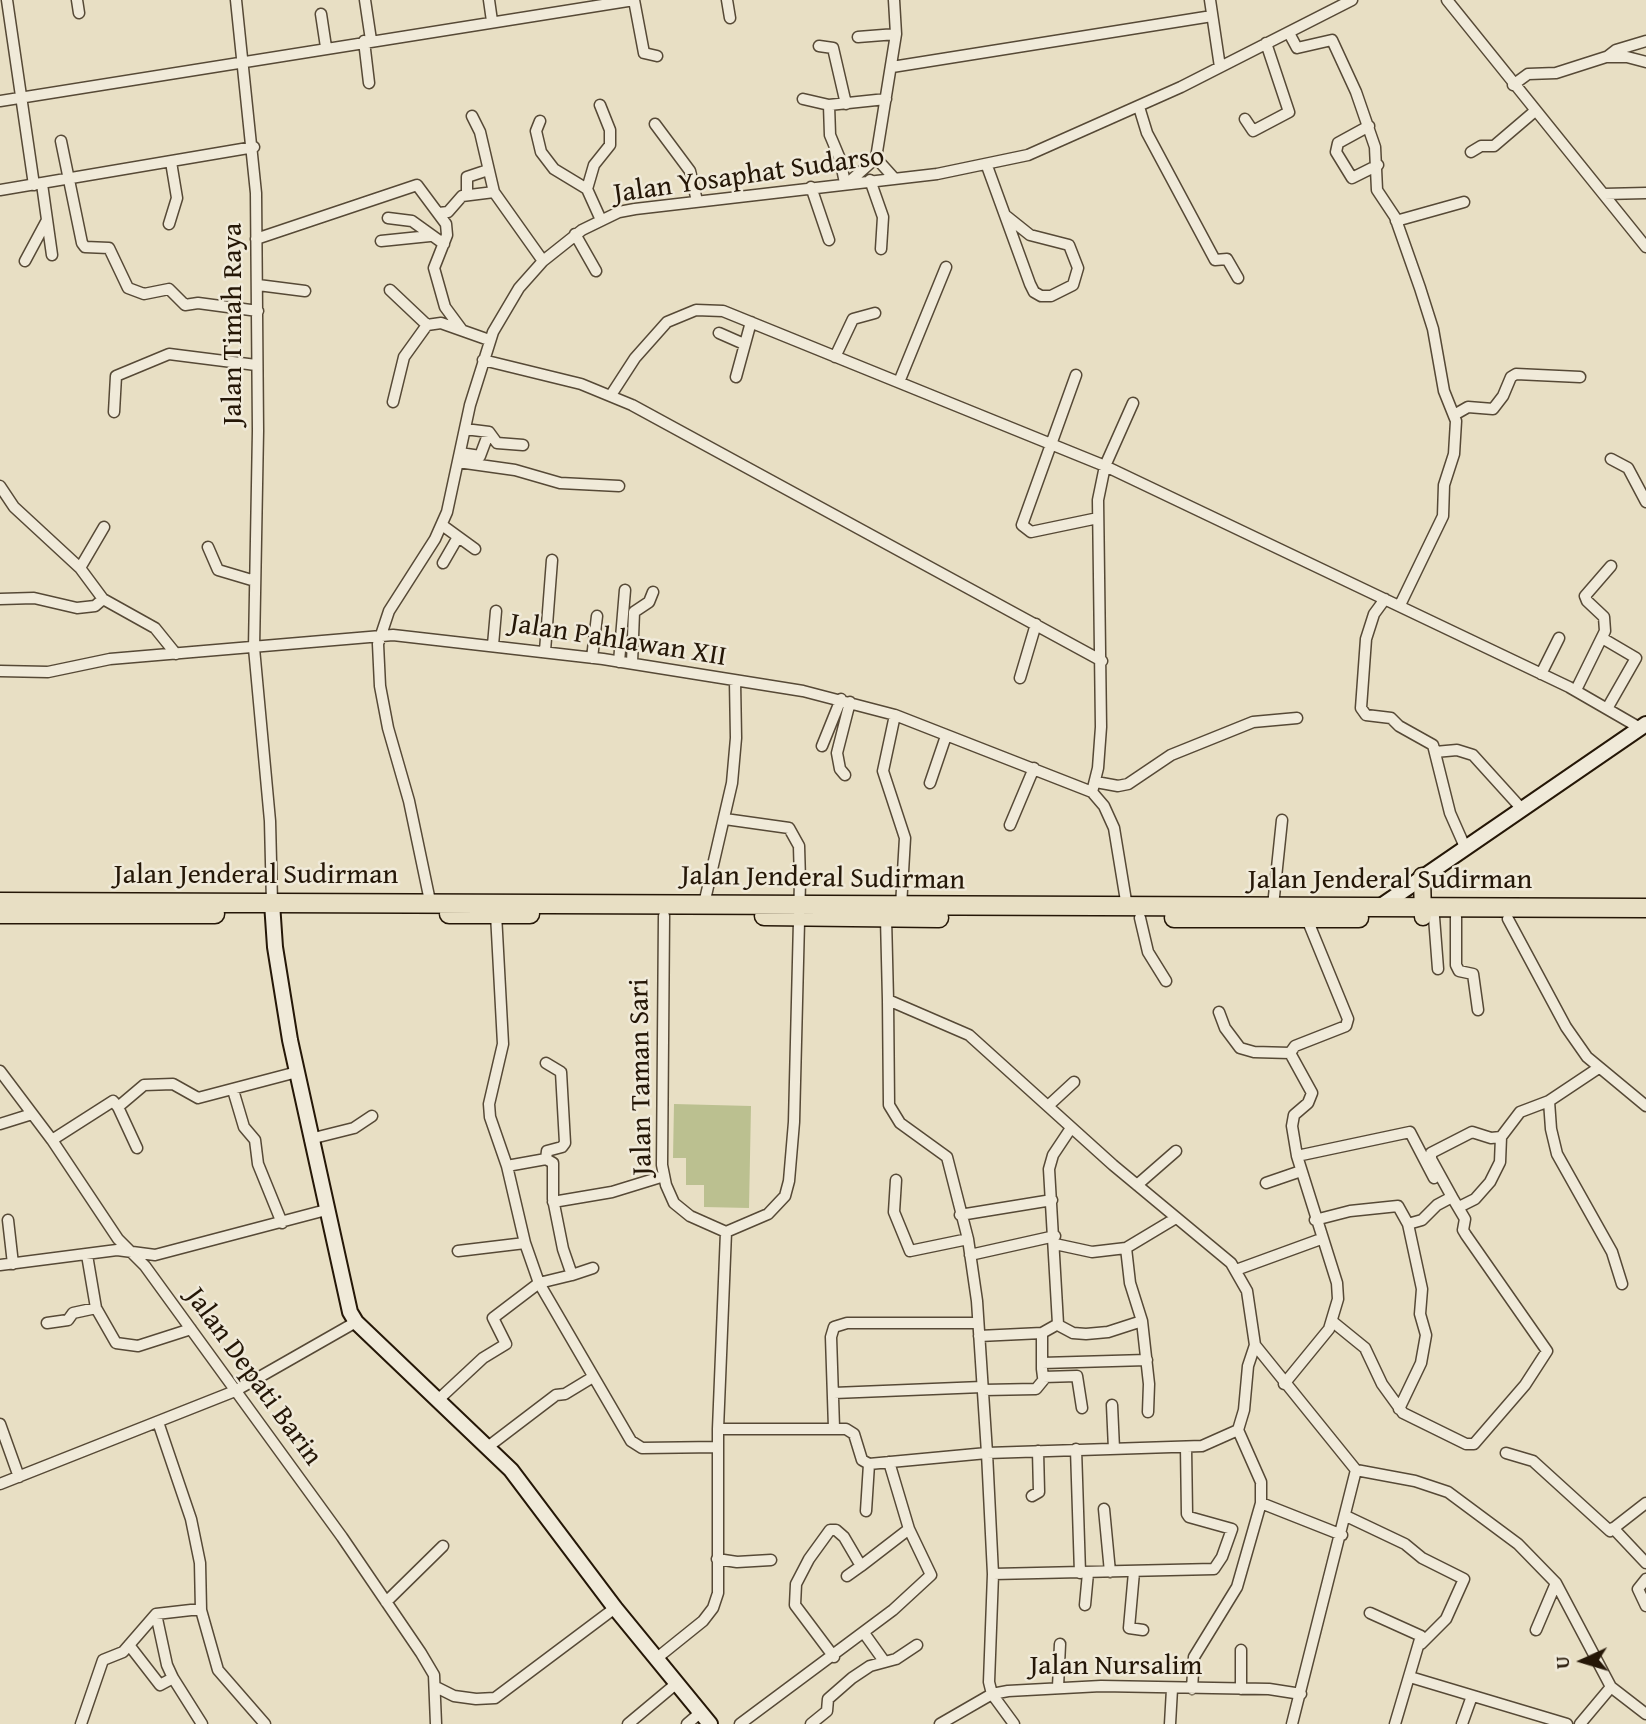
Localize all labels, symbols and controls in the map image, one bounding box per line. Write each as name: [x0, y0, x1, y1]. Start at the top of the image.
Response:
street label: Jalan Yosaphat Sudarso: [612, 140, 886, 212]
street label: Jalan Timah Raya: [217, 223, 251, 425]
street label: Jalan Pahlawan XII: [507, 607, 729, 675]
street label: Jalan Jenderal Sudirman: [114, 859, 398, 893]
street label: Jalan Jenderal Sudirman: [681, 860, 965, 898]
street label: Jalan Jenderal Sudirman: [1248, 864, 1532, 898]
street label: Jalan Taman Sari: [623, 978, 661, 1176]
street label: Jalan Depati Barin: [177, 1282, 329, 1472]
north arrow: [1548, 1626, 1618, 1696]
street label: Jalan Nursalim: [1030, 1650, 1202, 1684]
text: U: [1548, 1655, 1576, 1670]

